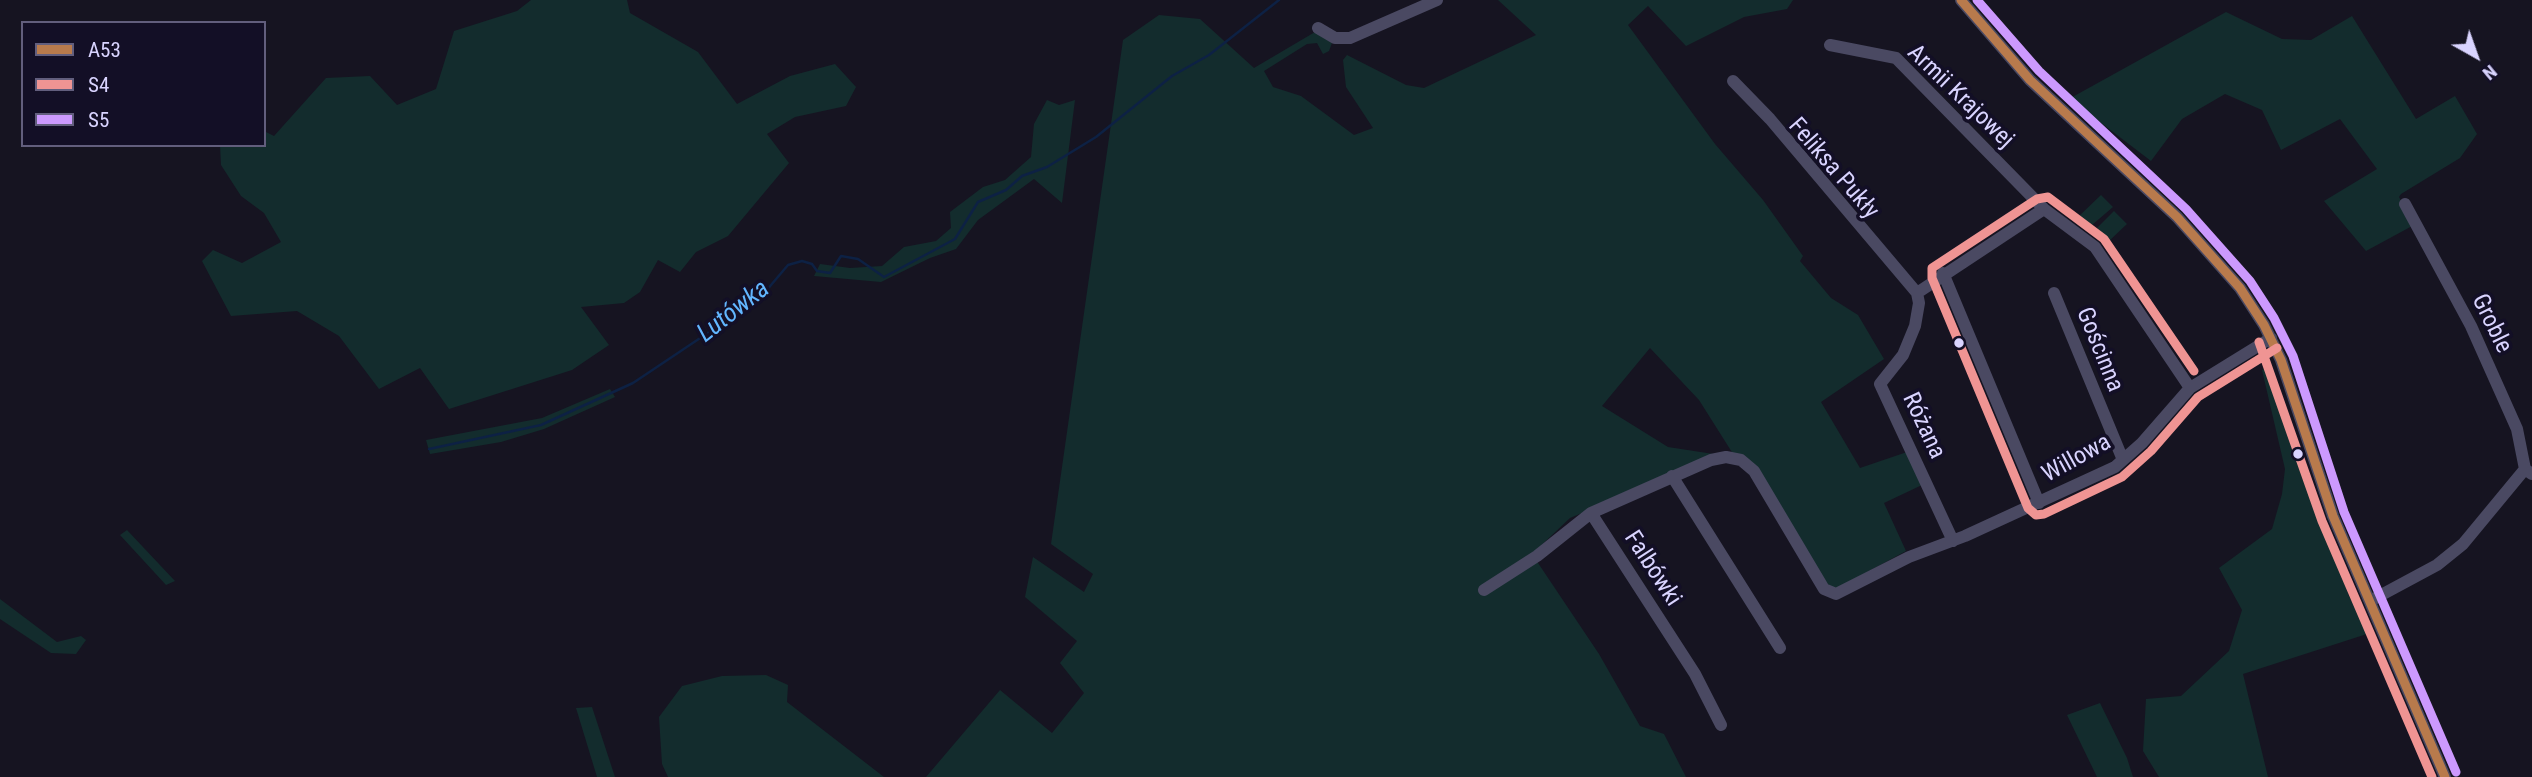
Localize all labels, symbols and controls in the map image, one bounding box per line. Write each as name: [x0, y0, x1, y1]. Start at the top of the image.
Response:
legend: [21, 21, 266, 147]
north arrow: [2441, 21, 2511, 91]
text: A53: [88, 38, 121, 62]
street label: Armii Krajowej: [1901, 39, 2019, 155]
text: N: [2478, 60, 2502, 85]
text: S4: [88, 73, 109, 97]
text: S5: [88, 108, 109, 132]
street label: Feliksa Pukły: [1781, 113, 1885, 225]
water label: Lutówka: [692, 274, 776, 350]
street label: Groble: [2464, 290, 2518, 358]
street label: Gościnna: [2069, 304, 2129, 396]
unlabelled marker: [1952, 336, 1966, 350]
street label: Różana: [1895, 388, 1951, 464]
street label: Willowa: [2038, 428, 2116, 490]
unlabelled marker: [2291, 447, 2305, 461]
street label: Falbówki: [1617, 526, 1687, 612]

